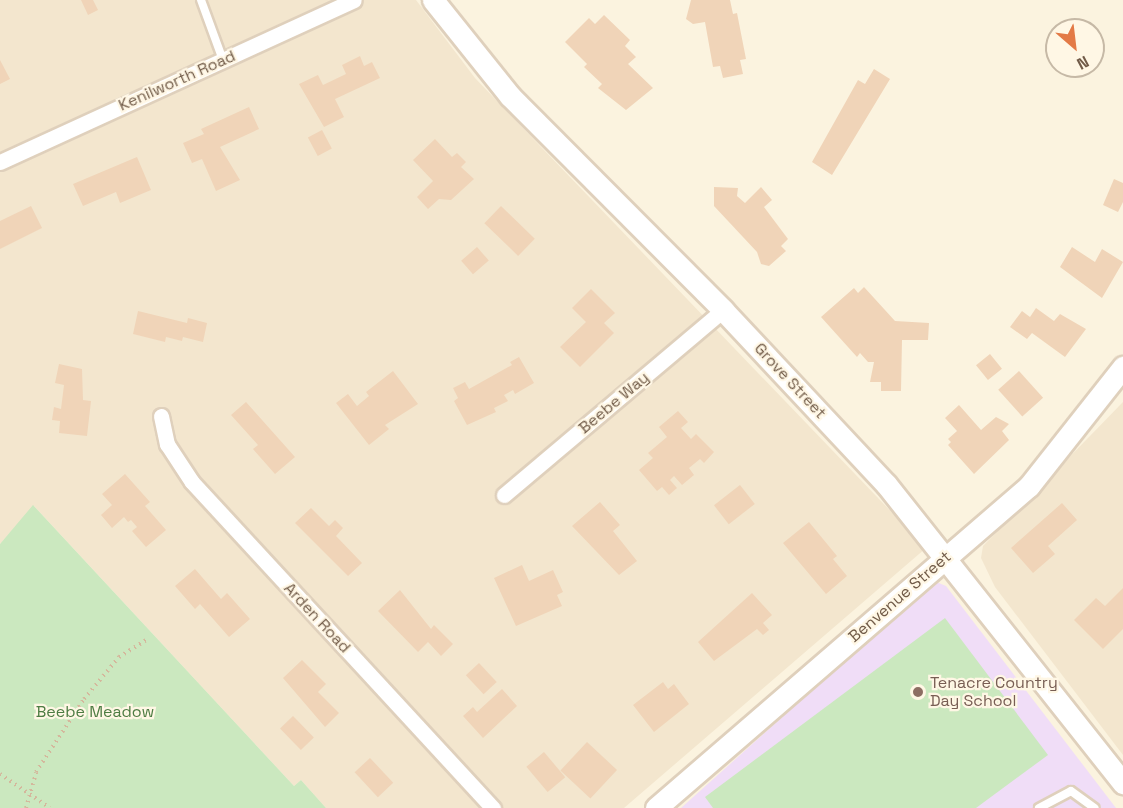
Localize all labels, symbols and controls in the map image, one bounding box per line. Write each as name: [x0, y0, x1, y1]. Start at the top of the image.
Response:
north arrow: [1045, 18, 1105, 78]
street label: Kenilworth Road: [116, 47, 238, 115]
text: N: [1073, 51, 1092, 74]
street label: Grove Street: [750, 339, 830, 423]
street label: Beebe Way: [575, 368, 653, 438]
street label: Benvenue Street: [845, 547, 955, 647]
street label: Arden Road: [280, 579, 354, 657]
place label: Tenacre Country Day School: [930, 673, 1058, 711]
marker: Tenacre Country Day School: [911, 685, 925, 699]
park label: Beebe Meadow: [36, 702, 154, 722]

